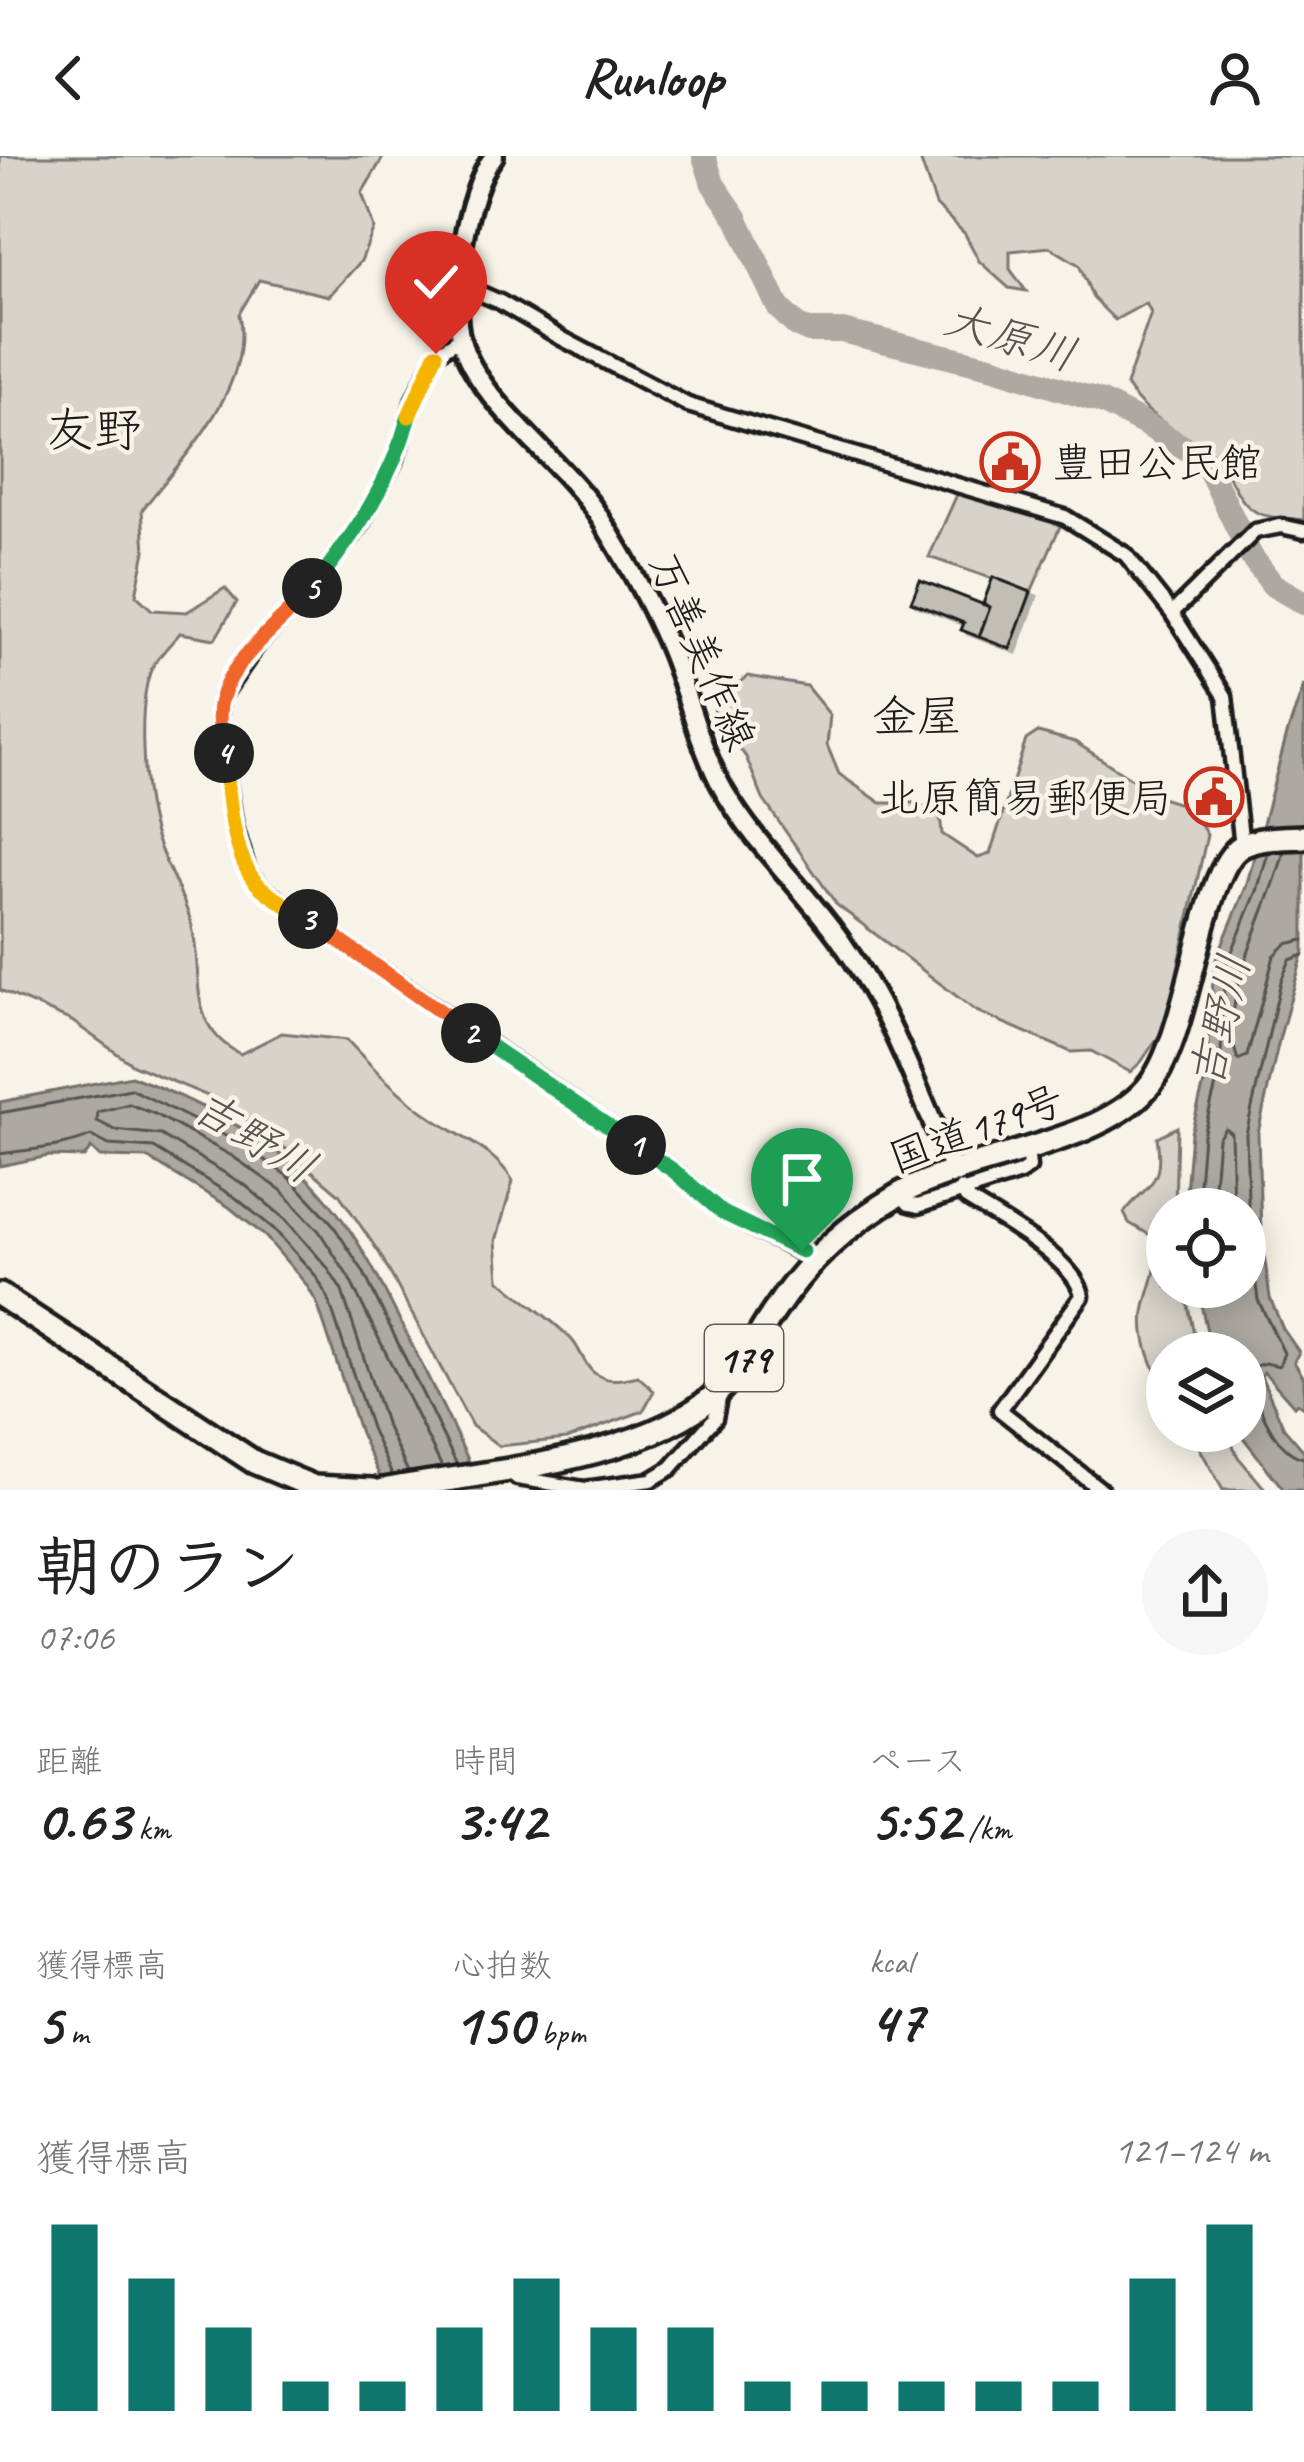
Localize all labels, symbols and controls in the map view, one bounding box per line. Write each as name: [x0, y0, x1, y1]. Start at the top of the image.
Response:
text: Runloop: [581, 44, 723, 112]
icon: back: [36, 45, 102, 111]
icon: person: [1202, 45, 1268, 111]
pin: [385, 231, 487, 354]
icon: check: [403, 249, 469, 315]
water label: 大原川: [938, 290, 1083, 384]
district label: 友野: [46, 400, 142, 460]
public building icon: 豊田公民館: [979, 431, 1041, 493]
place label: 豊田公民館: [1052, 437, 1262, 490]
street label: 万善美作線: [636, 545, 767, 759]
pin: 5: [282, 558, 342, 618]
text: 5: [305, 567, 319, 609]
district label: 金屋: [872, 688, 962, 745]
pin: 4: [194, 723, 254, 783]
text: 4: [217, 732, 231, 774]
public building icon: 北原簡易郵便局: [1183, 766, 1245, 828]
place label: 北原簡易郵便局: [878, 772, 1172, 825]
pin: 3: [278, 889, 338, 949]
text: 3: [301, 898, 315, 940]
water label: 吉野川: [1178, 949, 1263, 1094]
pin: 2: [441, 1003, 501, 1063]
text: 2: [464, 1012, 478, 1054]
street label: 国道179号: [882, 1073, 1071, 1186]
water label: 吉野川: [182, 1078, 327, 1196]
pin: 1: [606, 1115, 666, 1175]
text: 1: [629, 1124, 643, 1166]
pin: [751, 1128, 853, 1251]
icon: arrive: [769, 1146, 835, 1212]
map controls: [1146, 1188, 1266, 1452]
button: locate: [1146, 1188, 1266, 1308]
road number: 179: [705, 1325, 783, 1391]
button: layers: [1146, 1332, 1266, 1452]
text: 朝のラン: [36, 1526, 300, 1609]
button: share: [1142, 1529, 1268, 1655]
text: 07:06: [36, 1613, 114, 1662]
text: 距離: [36, 1740, 102, 1782]
text: 時間: [453, 1740, 519, 1782]
text: ペース: [869, 1740, 966, 1782]
text: 0.63: [36, 1782, 130, 1858]
text: 3:42: [453, 1782, 546, 1858]
text: 5:52: [869, 1782, 960, 1858]
text: km: [130, 1808, 170, 1850]
text: /km: [960, 1808, 1011, 1850]
text: kcal: [869, 1941, 913, 1983]
text: 獲得標高: [36, 1944, 168, 1986]
text: 心拍数: [453, 1944, 552, 1986]
text: 47: [869, 1983, 923, 2059]
text: 5: [36, 1986, 62, 2062]
text: 150: [453, 1986, 533, 2062]
text: m: [62, 2012, 89, 2054]
text: bpm: [533, 2012, 586, 2054]
text: 121–124 m: [1114, 2126, 1268, 2175]
text: 獲得標高: [36, 2134, 192, 2183]

